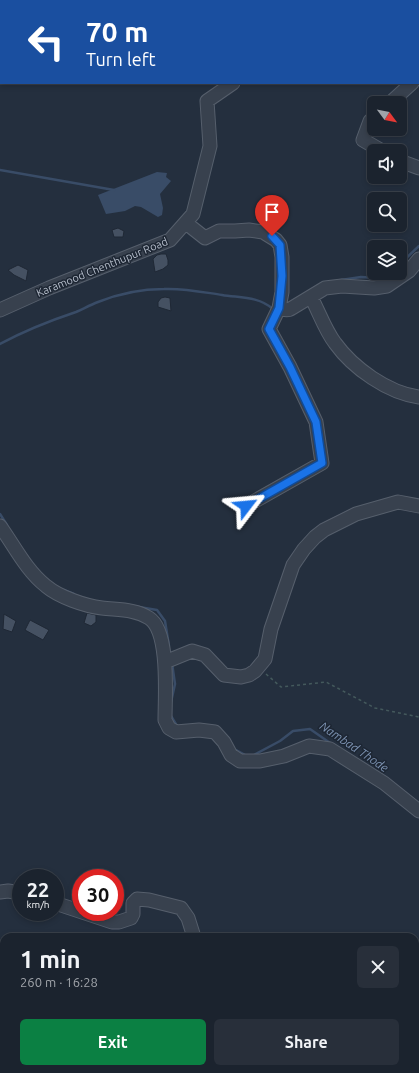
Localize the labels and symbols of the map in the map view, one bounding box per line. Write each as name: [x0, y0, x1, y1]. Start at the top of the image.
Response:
north arrow: [367, 96, 407, 136]
pin: [255, 195, 289, 236]
street label: Karamood Chenthupur Road: [35, 235, 169, 299]
position arrow: [225, 485, 267, 527]
water label: Nambad Thode: [318, 719, 391, 774]
speed limit sign: 30: [72, 869, 124, 921]

